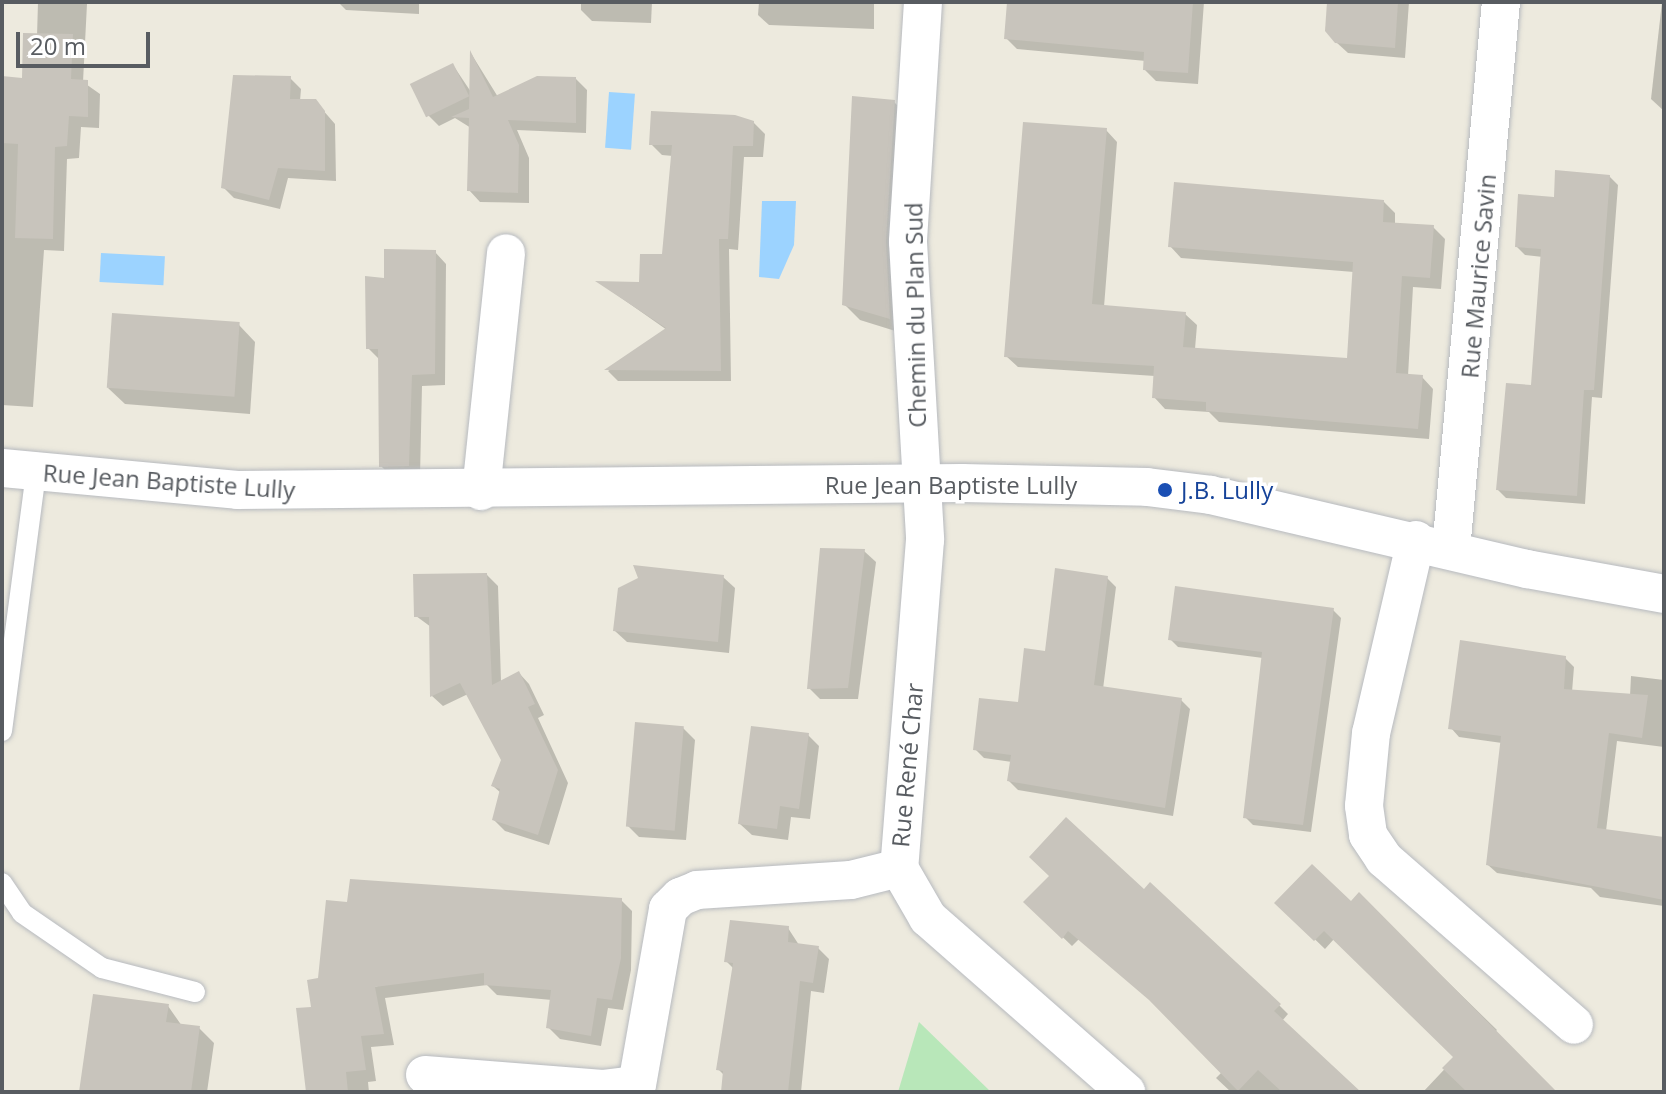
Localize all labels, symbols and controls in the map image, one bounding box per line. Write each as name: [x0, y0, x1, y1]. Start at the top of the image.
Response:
scale bar: [20, 16, 154, 66]
text: 20 m: [30, 29, 86, 62]
street label: Rue Maurice Savin: [1455, 173, 1501, 379]
street label: Chemin du Plan Sud: [899, 202, 931, 428]
street label: Rue Jean Baptiste Lully: [42, 458, 296, 504]
street label: Rue Jean Baptiste Lully: [825, 471, 1077, 499]
place label: J.B. Lully: [1181, 476, 1273, 504]
marker: J.B. Lully: [1156, 481, 1174, 499]
street label: Rue René Char: [885, 682, 929, 848]

